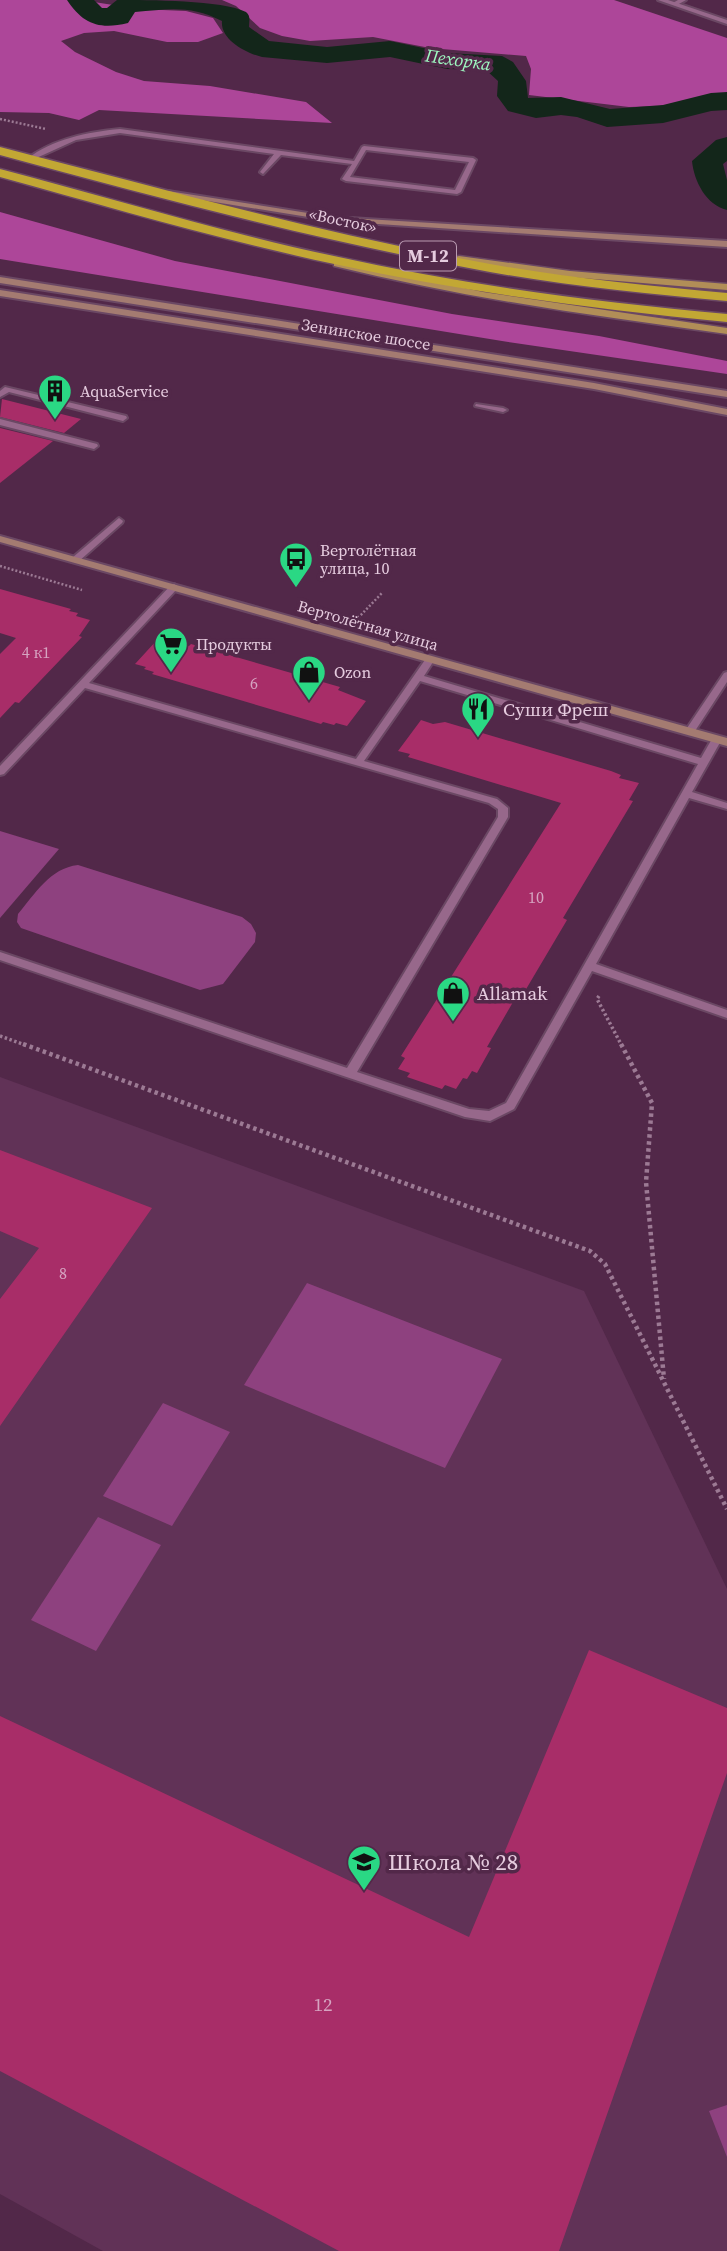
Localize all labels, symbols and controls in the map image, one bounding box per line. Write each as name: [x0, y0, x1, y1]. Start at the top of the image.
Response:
water label: Пехорка: [423, 42, 493, 77]
street label: «Восток»: [307, 202, 379, 238]
road number: М-12: [400, 242, 456, 270]
street label: Зенинское шоссе: [300, 313, 432, 355]
building icon: AquaService: [36, 372, 74, 421]
place label: AquaService: [80, 380, 169, 402]
place label: Вертолётная улица, 10: [320, 539, 417, 579]
bus stop icon: Вертолётная улица, 10: [277, 540, 315, 589]
street label: Вертолётная улица: [295, 594, 442, 656]
supermarket icon: Продукты: [152, 625, 190, 674]
place label: Продукты: [196, 633, 272, 655]
house number: 4 к1: [22, 641, 50, 663]
shop icon: Ozon: [290, 653, 328, 702]
place label: Ozon: [334, 661, 371, 683]
house number: 6: [250, 672, 258, 694]
restaurant icon: Суши Фреш: [459, 690, 497, 739]
place label: Суши Фреш: [503, 696, 608, 722]
house number: 10: [528, 886, 544, 908]
shop icon: Allamak: [434, 974, 472, 1023]
place label: Allamak: [477, 980, 548, 1006]
house number: 8: [59, 1262, 67, 1284]
school or university icon: Школа № 28: [345, 1843, 383, 1892]
place label: Школа № 28: [388, 1846, 518, 1878]
house number: 12: [313, 1991, 333, 2017]

